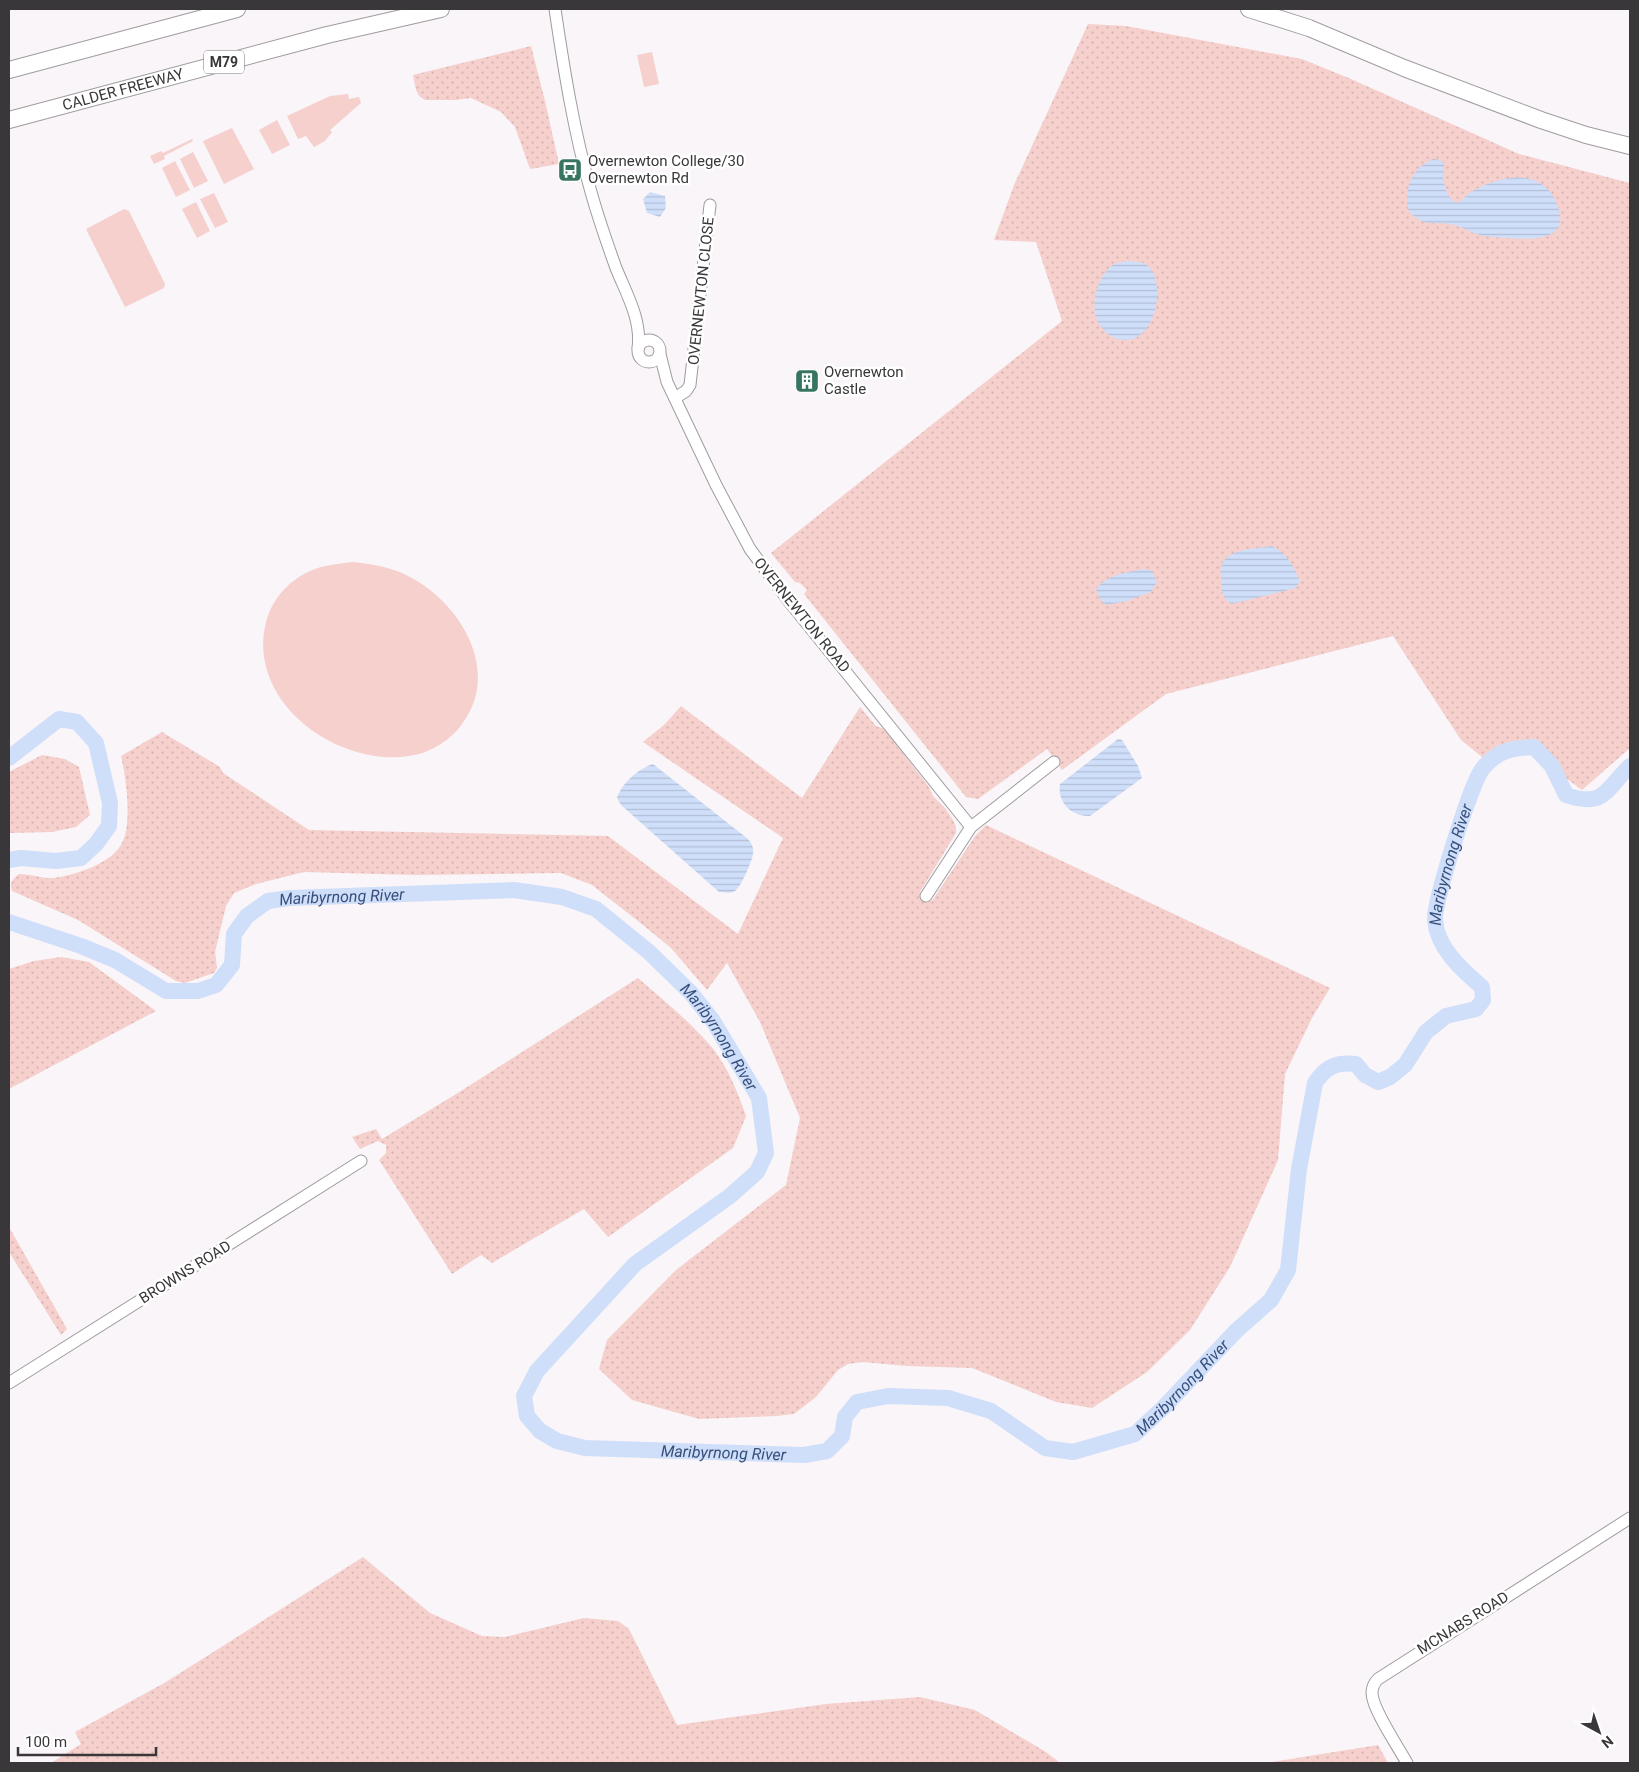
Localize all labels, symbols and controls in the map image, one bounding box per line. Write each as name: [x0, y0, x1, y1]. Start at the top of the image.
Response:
road number: M79: [204, 51, 244, 74]
street label: CALDER FREEWAY: [60, 65, 186, 114]
place label: Overnewton College/30 Overnewton Rd: [588, 152, 744, 187]
bus stop icon: Overnewton College/30 Overnewton Rd: [557, 157, 583, 183]
street label: OVERNEWTON CLOSE: [684, 216, 718, 366]
place label: Overnewton Castle: [824, 363, 904, 398]
building icon: Overnewton Castle: [794, 368, 820, 394]
street label: OVERNEWTON ROAD: [750, 554, 854, 676]
water label: Maribyrnong River: [1426, 801, 1476, 926]
water label: Maribyrnong River: [278, 885, 405, 909]
water label: Maribyrnong River: [677, 979, 762, 1095]
street label: BROWNS ROAD: [136, 1237, 234, 1307]
water label: Maribyrnong River: [1132, 1335, 1233, 1439]
water label: Maribyrnong River: [661, 1441, 787, 1464]
street label: MCNABS ROAD: [1414, 1588, 1512, 1658]
north arrow: [1574, 1707, 1624, 1757]
scale bar: [18, 1724, 155, 1756]
text: 100 m: [25, 1733, 67, 1751]
text: N: [1598, 1733, 1616, 1751]

